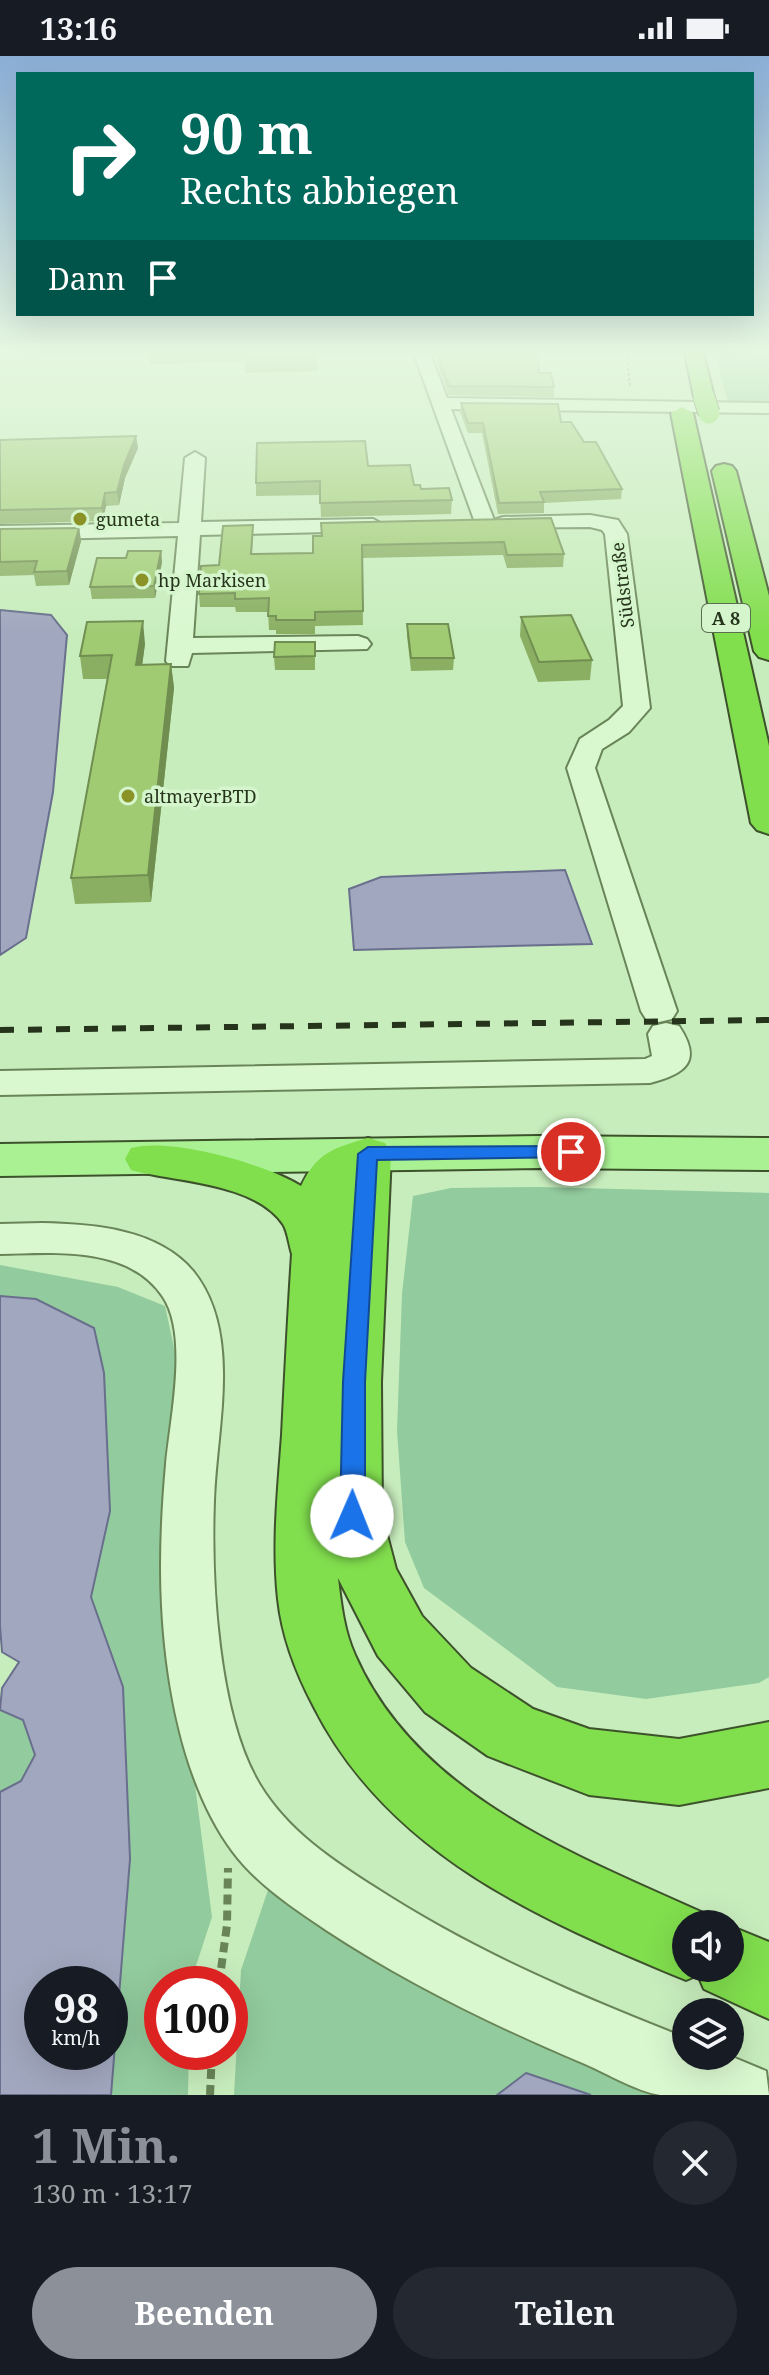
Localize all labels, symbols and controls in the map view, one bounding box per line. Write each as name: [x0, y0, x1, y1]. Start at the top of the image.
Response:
text: 13:16: [40, 8, 117, 49]
text: 90 m: [180, 94, 313, 170]
icon: right: [48, 104, 152, 208]
text: Rechts abbiegen: [180, 166, 459, 215]
icon: arrive: [141, 256, 185, 300]
text: Dann: [48, 258, 125, 299]
place label: gumeta: [96, 507, 160, 531]
marker: gumeta: [71, 510, 89, 528]
street label: Südstraße: [605, 541, 639, 629]
place label: hp Markisen: [158, 568, 267, 592]
marker: hp Markisen: [133, 571, 151, 589]
road number: A 8: [702, 604, 750, 632]
place label: altmayerBTD: [144, 784, 257, 808]
marker: altmayerBTD: [119, 787, 137, 805]
pin: [537, 1118, 605, 1186]
icon: arrive: [549, 1130, 593, 1174]
position arrow: [310, 1474, 394, 1558]
map controls: [672, 1910, 744, 2070]
button: sound: [672, 1910, 744, 1982]
speed limit sign: 100: [144, 1966, 248, 2070]
text: 98: [53, 1980, 99, 2035]
button: layers: [672, 1998, 744, 2070]
text: km/h: [51, 2024, 101, 2051]
text: 1 Min.: [32, 2112, 180, 2177]
button: close: [653, 2121, 737, 2205]
text: 130 m · 13:17: [32, 2175, 193, 2211]
button: Beenden: [32, 2267, 377, 2359]
button: Teilen: [393, 2267, 737, 2359]

